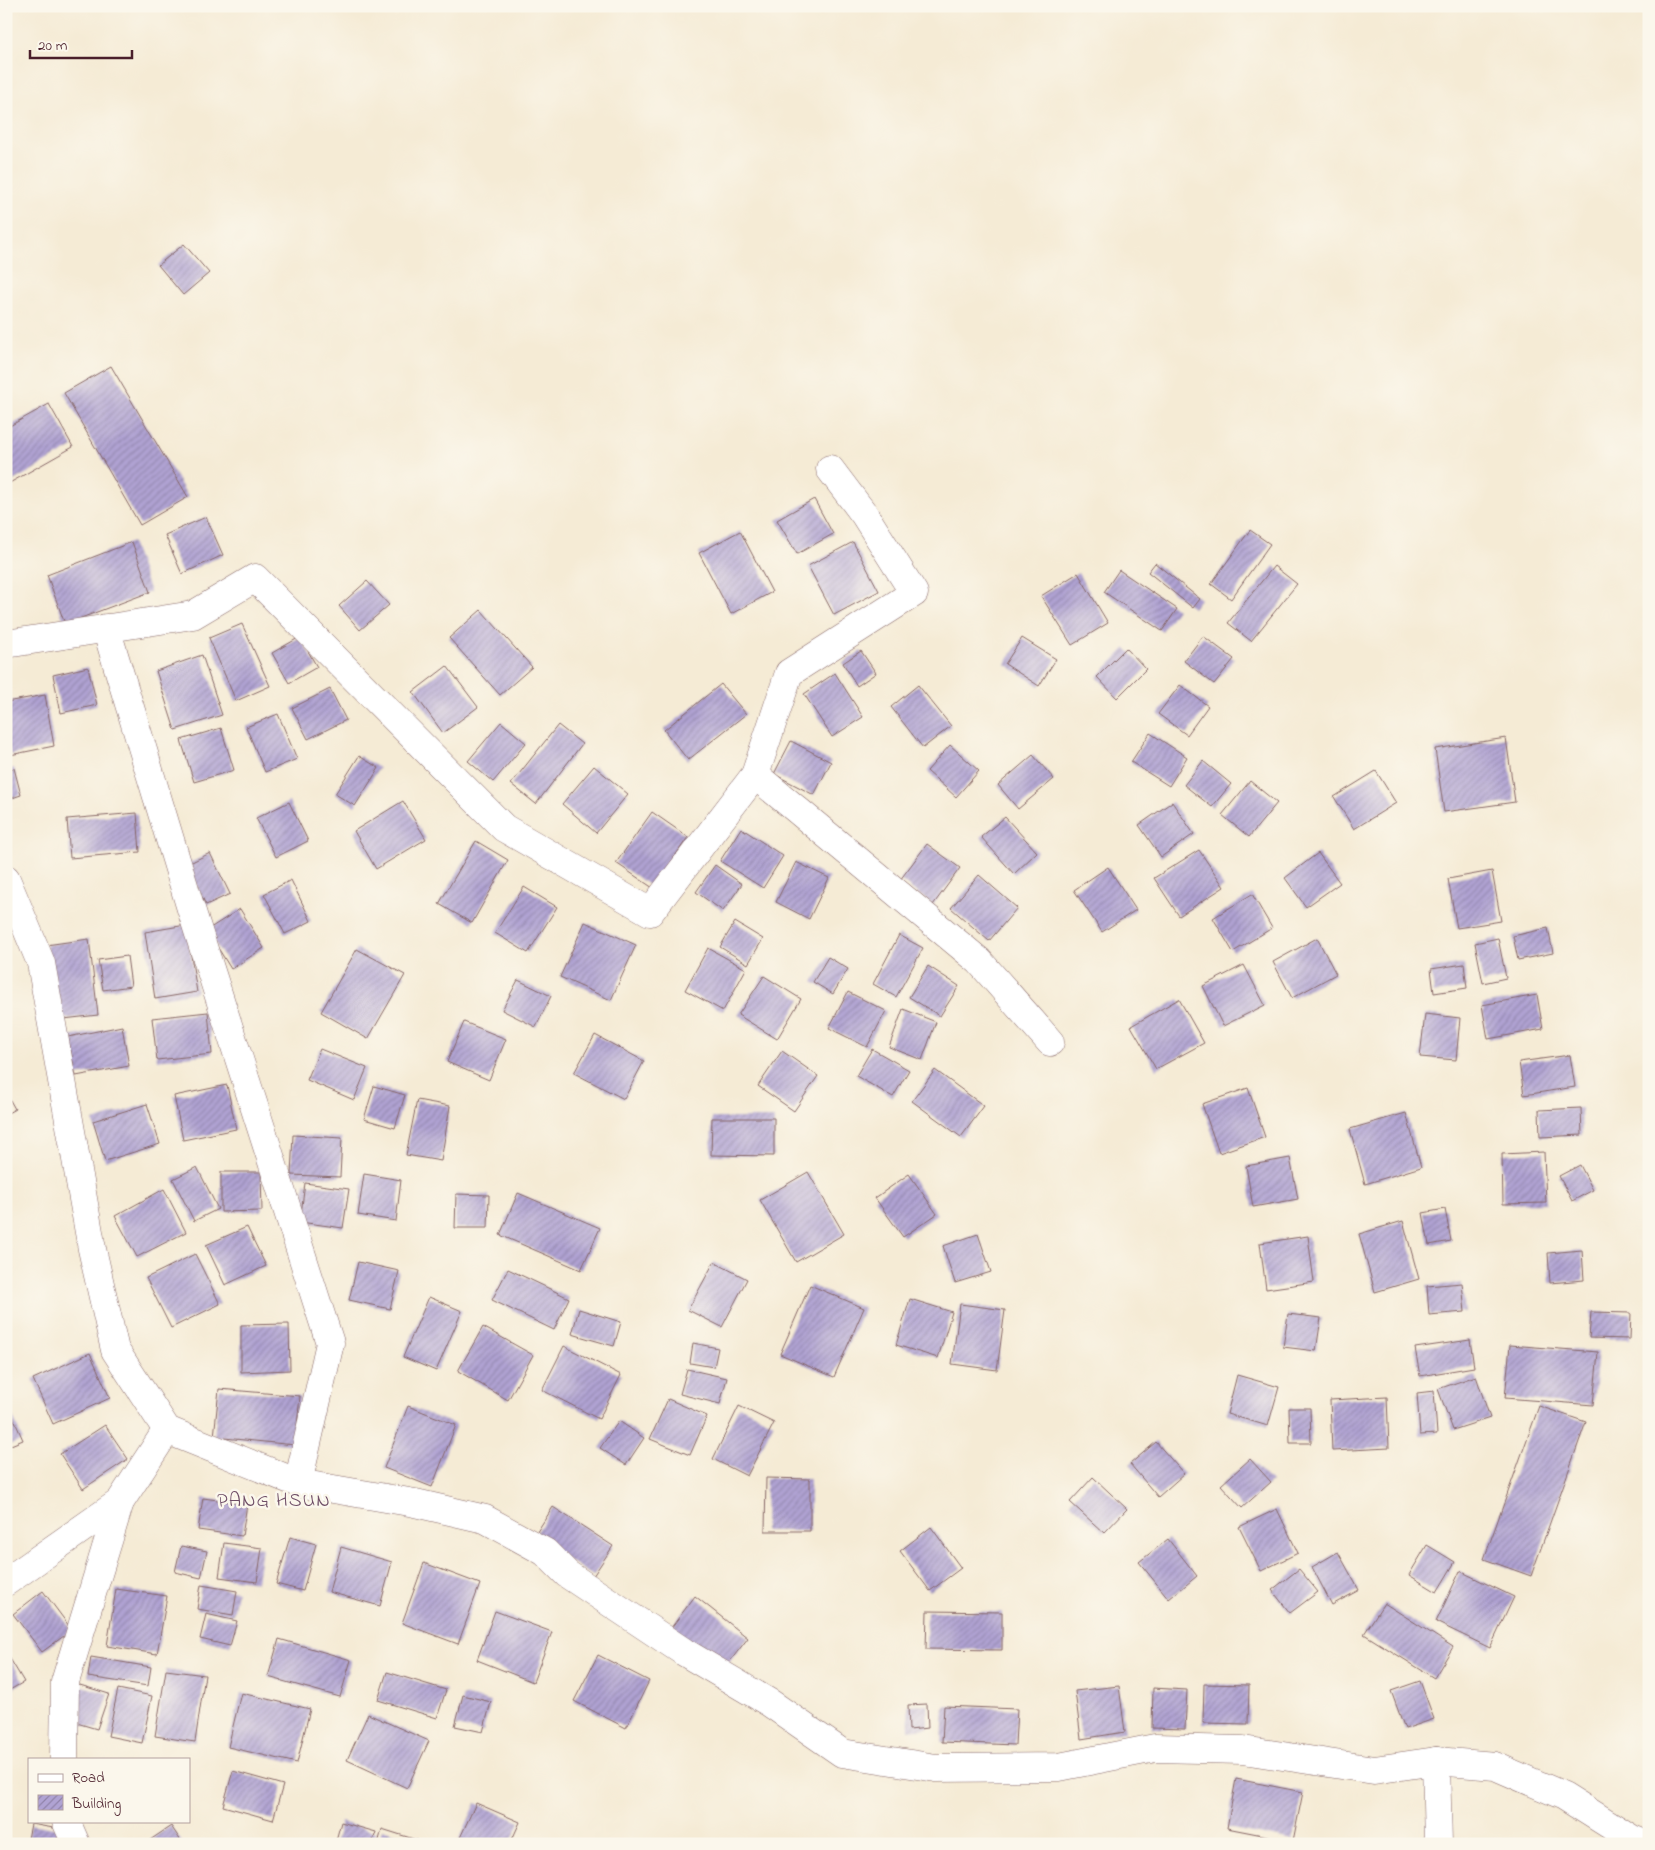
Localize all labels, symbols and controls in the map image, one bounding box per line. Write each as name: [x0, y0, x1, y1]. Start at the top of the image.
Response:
scale bar: [30, 28, 132, 60]
text: 20 m: [38, 35, 68, 57]
district label: PANG HSUN: [217, 1487, 331, 1516]
legend: [28, 1758, 190, 1822]
text: Road: [72, 1767, 105, 1789]
text: Building: [71, 1793, 121, 1816]

